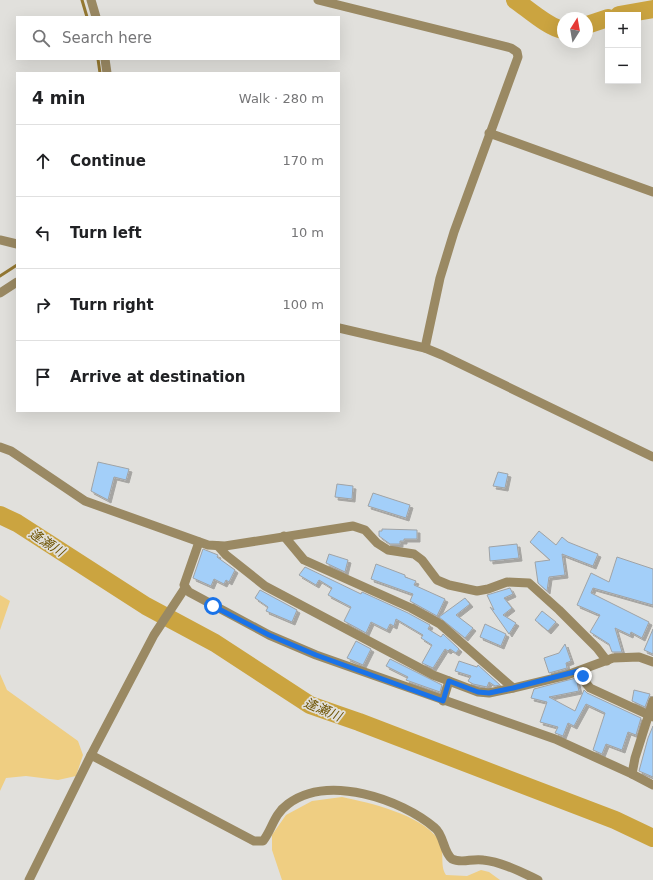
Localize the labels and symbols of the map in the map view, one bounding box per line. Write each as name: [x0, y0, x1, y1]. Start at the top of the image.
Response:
north arrow: [557, 12, 593, 48]
water label: 逢瀬川: [26, 526, 69, 560]
route start: [204, 597, 222, 615]
route end: [574, 667, 592, 685]
water label: 逢瀬川: [302, 695, 346, 725]

